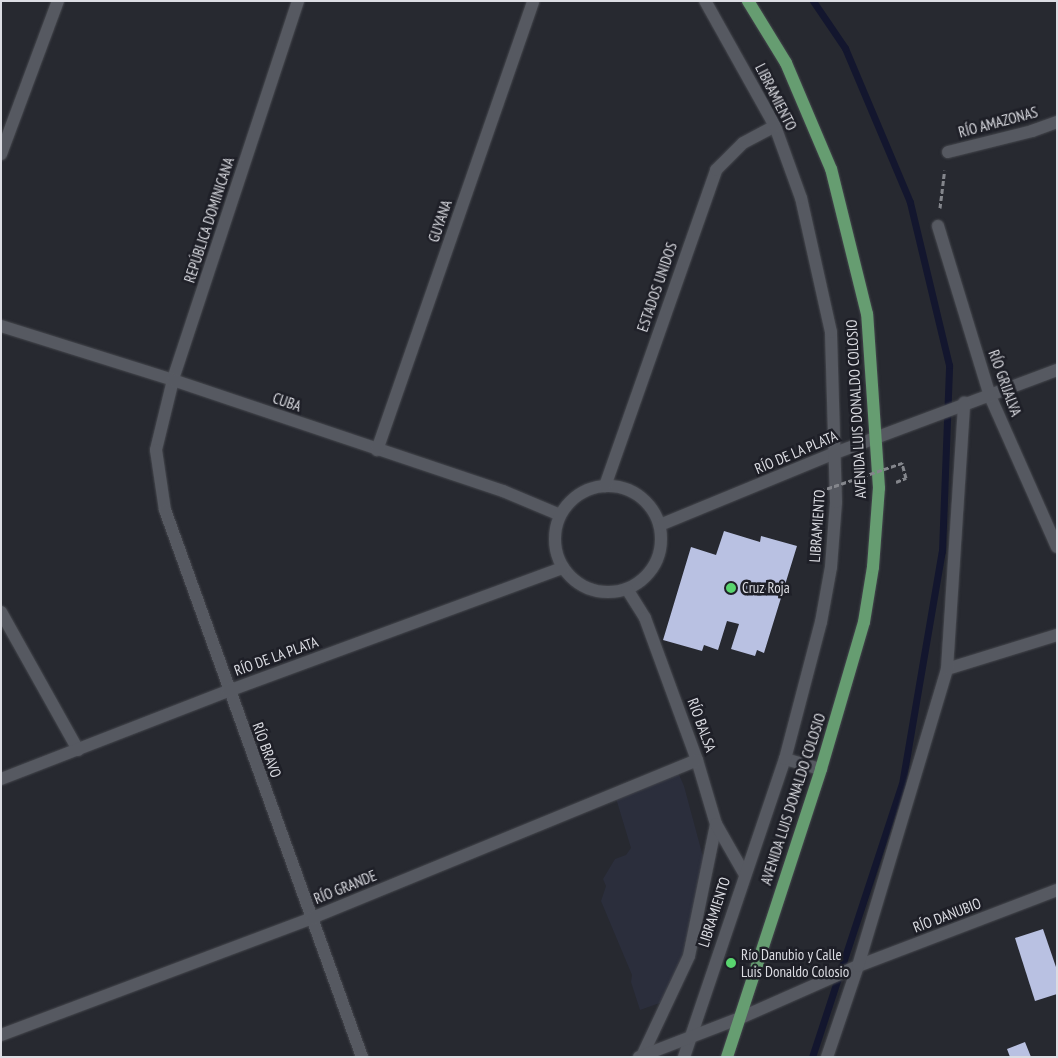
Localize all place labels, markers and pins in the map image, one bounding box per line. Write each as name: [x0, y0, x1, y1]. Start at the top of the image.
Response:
place label: Cruz Roja: [742, 579, 790, 597]
marker: Cruz Roja: [724, 581, 738, 595]
place label: Río Danubio y Calle Luis Donaldo Colosio: [741, 945, 849, 980]
marker: Río Danubio y Calle Luis Donaldo Colosio: [725, 957, 737, 969]

